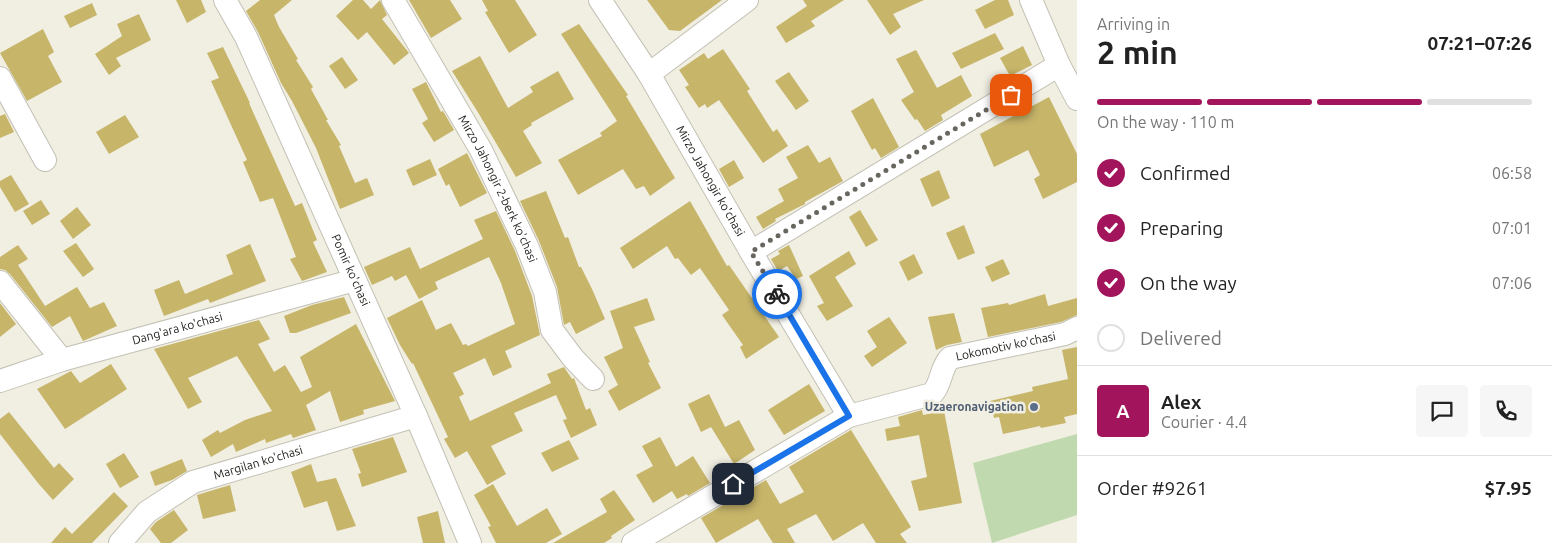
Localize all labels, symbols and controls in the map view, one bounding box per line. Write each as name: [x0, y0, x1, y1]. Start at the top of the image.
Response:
text: Arriving in: [1097, 15, 1170, 33]
text: 07:21–07:26: [1427, 32, 1532, 54]
text: 2 min: [1097, 34, 1178, 70]
pin: [990, 74, 1032, 116]
icon: bag: [997, 81, 1025, 109]
street label: Mirzo Jahongir 2-berk ko'chasi: [456, 113, 540, 264]
text: On the way · 110 m: [1097, 113, 1234, 131]
street label: Mirzo Jahongir ko'chasi: [674, 123, 748, 238]
icon: check: [1097, 159, 1125, 187]
text: Confirmed: [1140, 162, 1231, 184]
text: 06:58: [1492, 164, 1532, 182]
icon: check: [1097, 214, 1125, 242]
text: Preparing: [1140, 217, 1224, 239]
text: 07:01: [1492, 219, 1532, 237]
street label: Pomir ko'chasi: [329, 232, 373, 308]
courier: [752, 269, 802, 319]
icon: check: [1097, 269, 1125, 297]
text: On the way: [1140, 272, 1237, 294]
text: 07:06: [1492, 274, 1532, 292]
icon: bike: [763, 280, 791, 308]
street label: Dang'ara ko'chasi: [130, 309, 224, 347]
text: Delivered: [1140, 327, 1222, 349]
street label: Lokomotiv ko'chasi: [954, 329, 1057, 363]
button: chat: [1416, 385, 1468, 437]
button: phone: [1480, 385, 1532, 437]
text: Alex: [1161, 391, 1201, 413]
place label: Uzaeronavigation: [925, 400, 1024, 413]
text: A: [1116, 400, 1130, 422]
marker: Uzaeronavigation: [1028, 401, 1040, 413]
text: Courier · 4.4: [1161, 413, 1247, 431]
street label: Margilan ko'chasi: [212, 443, 304, 482]
pin: [712, 463, 754, 505]
icon: home: [719, 470, 747, 498]
text: Order #9261: [1097, 477, 1207, 499]
text: $7.95: [1484, 477, 1532, 499]

